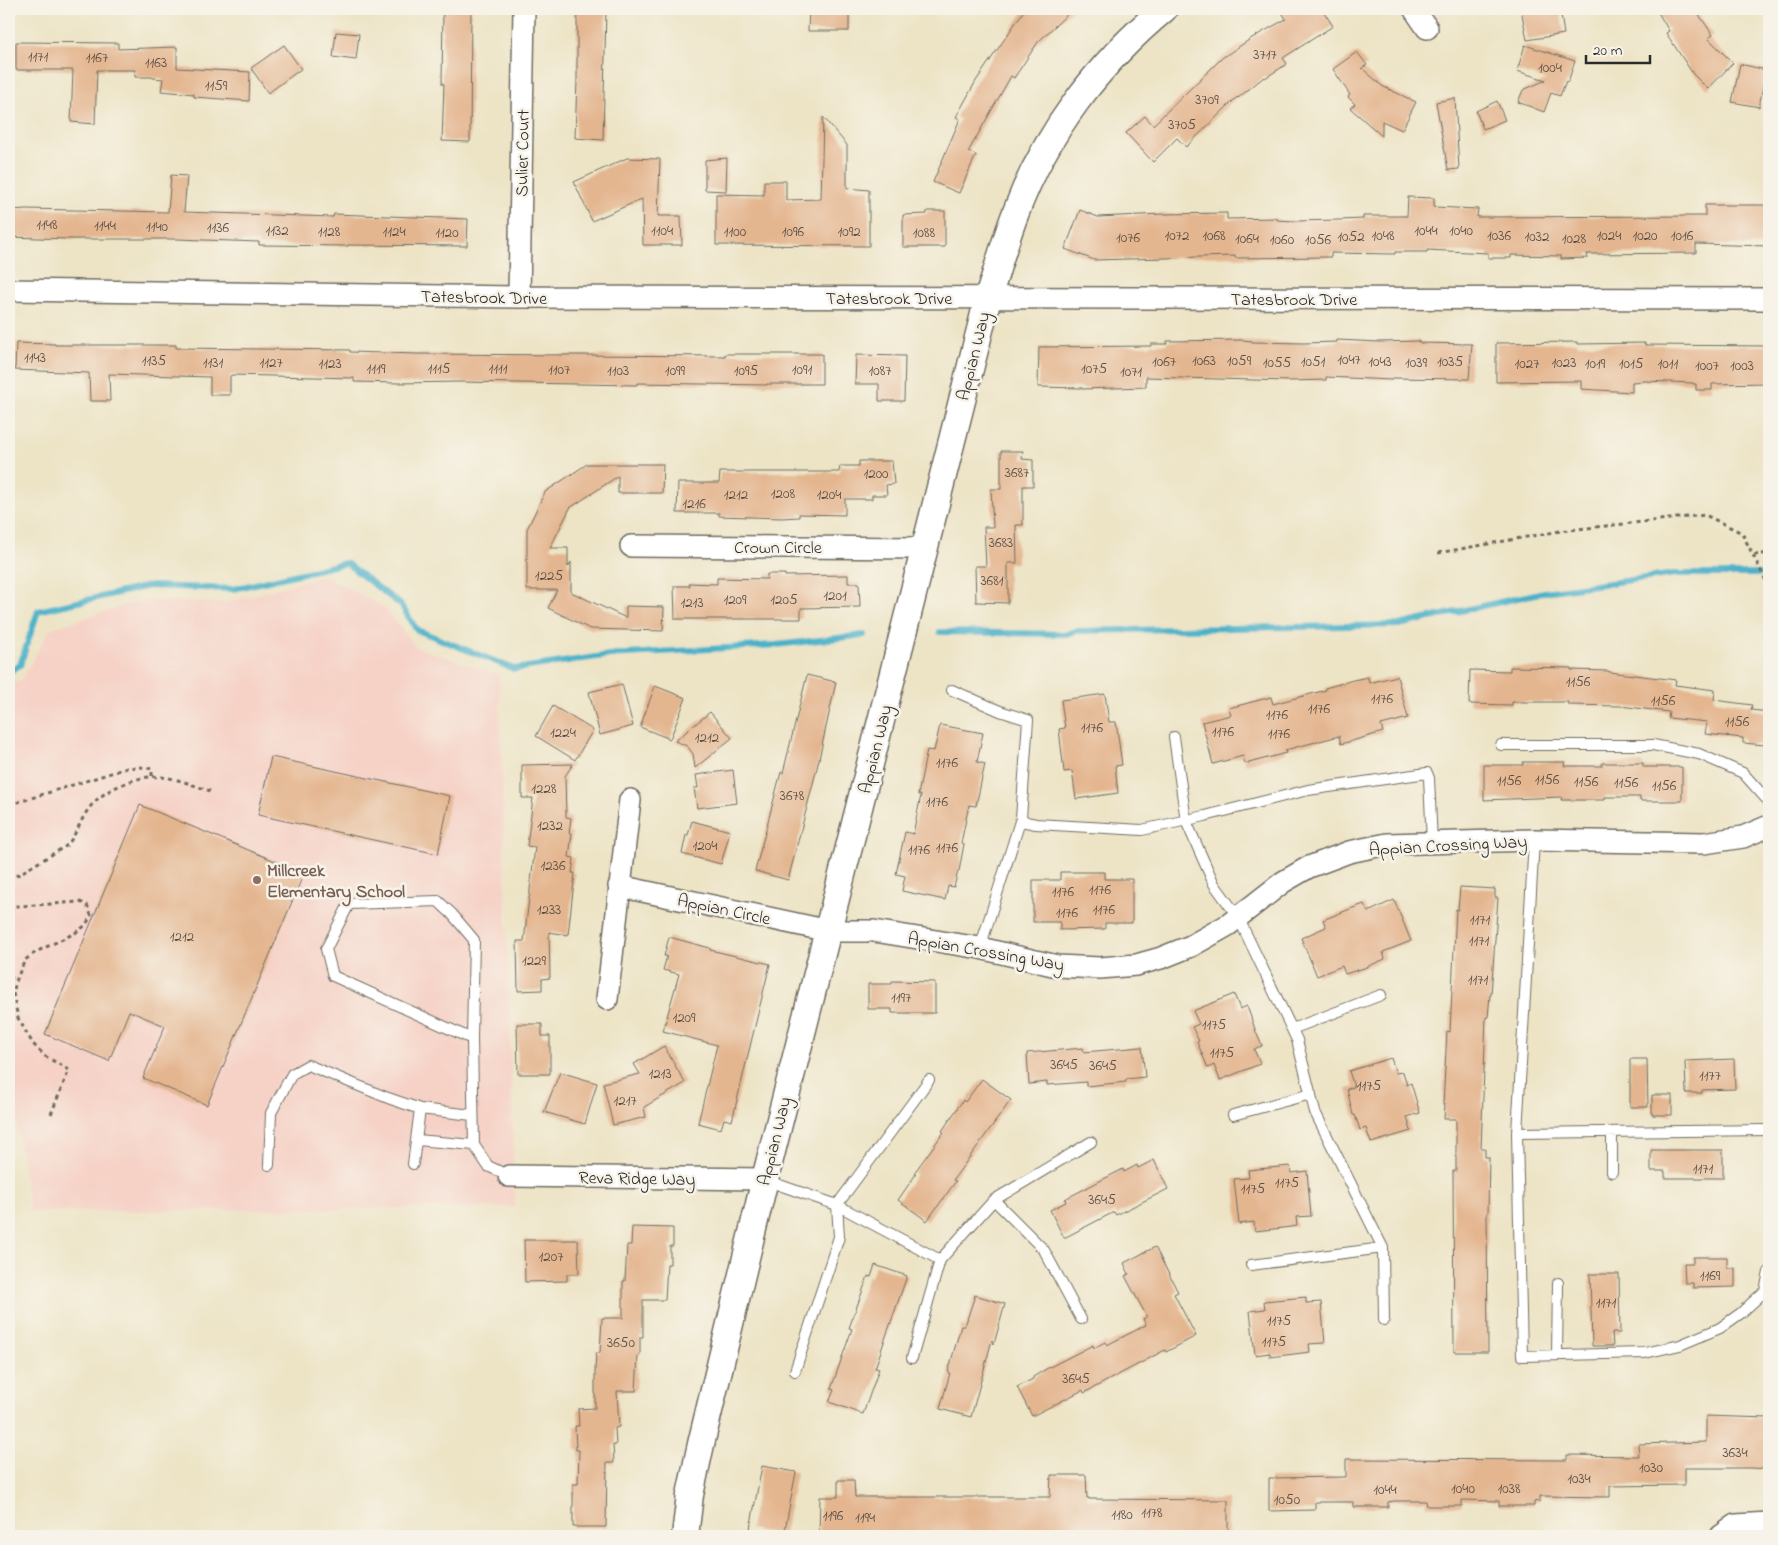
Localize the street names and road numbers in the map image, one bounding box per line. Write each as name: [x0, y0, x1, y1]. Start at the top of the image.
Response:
street label: Sulier Court: [510, 109, 538, 197]
street label: Tatesbrook Drive: [420, 285, 548, 313]
street label: Tatesbrook Drive: [826, 287, 953, 313]
street label: Tatesbrook Drive: [1231, 288, 1358, 314]
street label: Appian Way: [951, 309, 999, 404]
street label: Crown Circle: [734, 536, 823, 562]
street label: Appian Way: [853, 702, 901, 797]
street label: Appian Crossing Way: [1368, 830, 1528, 865]
street label: Appian Circle: [675, 888, 774, 934]
street label: Appian Crossing Way: [905, 926, 1066, 981]
street label: Appian Way: [752, 1094, 800, 1189]
street label: Reva Ridge Way: [578, 1166, 696, 1195]

